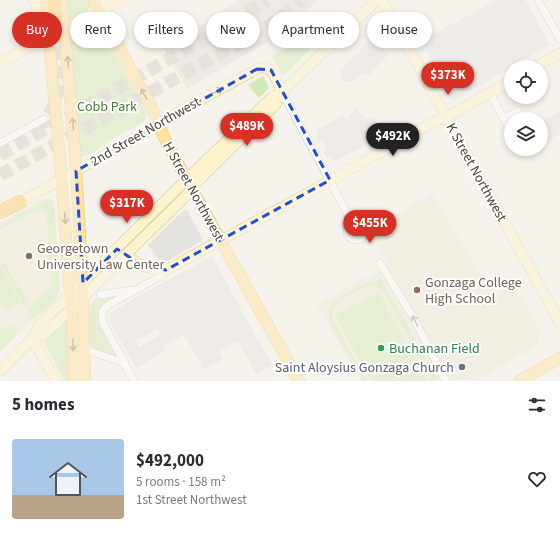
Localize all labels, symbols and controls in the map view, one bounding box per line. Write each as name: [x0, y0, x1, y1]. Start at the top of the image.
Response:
chip: Buy: [12, 12, 62, 48]
chip: Rent: [70, 12, 126, 48]
chip: Filters: [134, 12, 198, 48]
chip: New: [206, 12, 260, 48]
chip: Apartment: [268, 12, 359, 48]
chip: House: [367, 12, 432, 48]
one-way arrow: [64, 56, 71, 69]
map controls: [504, 60, 548, 156]
button: locate: [504, 60, 548, 104]
pin: $373K: [420, 62, 476, 96]
text: $373K: [430, 66, 466, 84]
one-way arrow: [211, 87, 223, 94]
one-way arrow: [140, 88, 148, 100]
street label: 2nd Street Northwest: [87, 92, 205, 172]
park label: Cobb Park: [77, 97, 137, 117]
button: layers: [504, 112, 548, 156]
pin: $489K: [219, 113, 275, 147]
text: $489K: [229, 117, 265, 135]
one-way arrow: [69, 118, 76, 131]
street label: K Street Northwest: [441, 120, 512, 226]
pin: $492K: [365, 123, 421, 157]
text: $492K: [375, 127, 411, 145]
street label: H Street Northwest: [157, 138, 229, 245]
pin: $317K: [99, 190, 155, 224]
text: $317K: [109, 194, 145, 212]
pin: $455K: [342, 210, 398, 244]
one-way arrow: [61, 211, 68, 224]
text: $455K: [352, 214, 388, 232]
place label: Georgetown University Law Center: [37, 239, 165, 275]
marker: Georgetown University Law Center: [24, 251, 34, 261]
place label: Gonzaga College High School: [425, 273, 522, 309]
marker: Gonzaga College High School: [412, 285, 422, 295]
one-way arrow: [411, 316, 418, 328]
one-way arrow: [69, 338, 77, 351]
place label: Buchanan Field: [389, 339, 480, 359]
marker: Buchanan Field: [376, 343, 386, 353]
place label: Saint Aloysius Gonzaga Church: [275, 358, 454, 378]
marker: Saint Aloysius Gonzaga Church: [457, 362, 467, 372]
text: 5 homes: [12, 393, 74, 417]
icon: filters: [526, 394, 548, 416]
text: $492,000: [136, 449, 204, 473]
icon: home: [44, 455, 92, 503]
icon: heart: [526, 468, 548, 490]
text: 5 rooms · 158 m²: [136, 473, 226, 491]
text: 1st Street Northwest: [136, 491, 247, 509]

